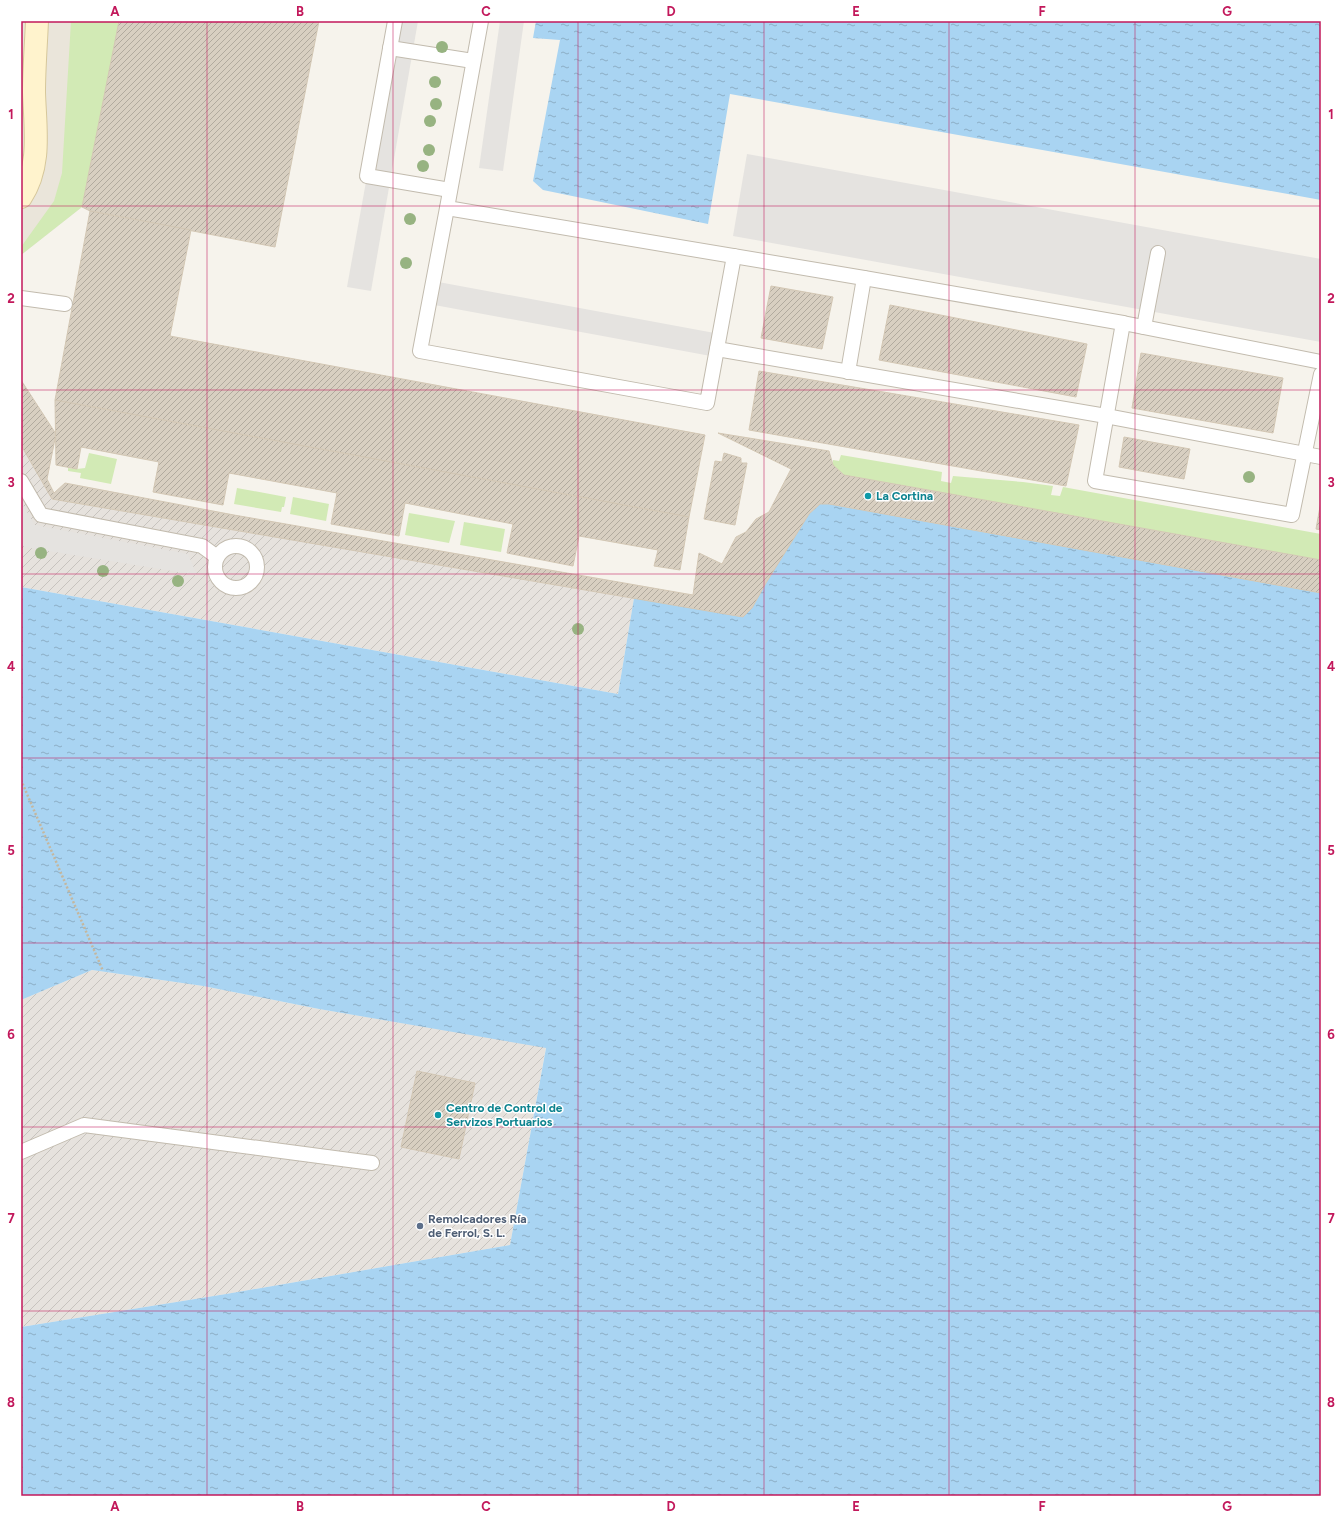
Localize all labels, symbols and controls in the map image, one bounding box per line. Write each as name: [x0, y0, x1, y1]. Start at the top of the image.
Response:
text: A: [110, 4, 120, 19]
text: B: [296, 4, 304, 19]
text: C: [481, 4, 491, 19]
text: D: [666, 4, 676, 19]
text: E: [852, 4, 860, 19]
text: F: [1038, 4, 1046, 19]
text: G: [1222, 4, 1232, 19]
text: 1: [8, 107, 14, 122]
text: 1: [1328, 107, 1334, 122]
text: 2: [7, 291, 15, 306]
text: 2: [1327, 291, 1335, 306]
text: 3: [7, 475, 15, 490]
text: 3: [1327, 475, 1335, 490]
place label: La Cortina: [876, 489, 933, 503]
marker: La Cortina: [863, 491, 873, 501]
text: 4: [7, 659, 15, 674]
text: 4: [1327, 659, 1335, 674]
text: 5: [7, 843, 15, 858]
text: 5: [1327, 843, 1335, 858]
text: 6: [7, 1027, 15, 1042]
text: 6: [1327, 1027, 1335, 1042]
place label: Centro de Control de Servizos Portuarios: [446, 1101, 563, 1129]
marker: Centro de Control de Servizos Portuarios: [433, 1110, 443, 1120]
text: 7: [7, 1211, 15, 1226]
text: 7: [1327, 1211, 1335, 1226]
place label: Remolcadores Ría de Ferrol, S. L.: [428, 1212, 527, 1240]
marker: Remolcadores Ría de Ferrol, S. L.: [415, 1221, 425, 1231]
text: 8: [7, 1395, 15, 1410]
text: 8: [1327, 1395, 1335, 1410]
text: A: [110, 1499, 120, 1514]
text: B: [296, 1499, 304, 1514]
text: C: [481, 1499, 491, 1514]
text: D: [666, 1499, 676, 1514]
text: E: [852, 1499, 860, 1514]
text: F: [1038, 1499, 1046, 1514]
text: G: [1222, 1499, 1232, 1514]

